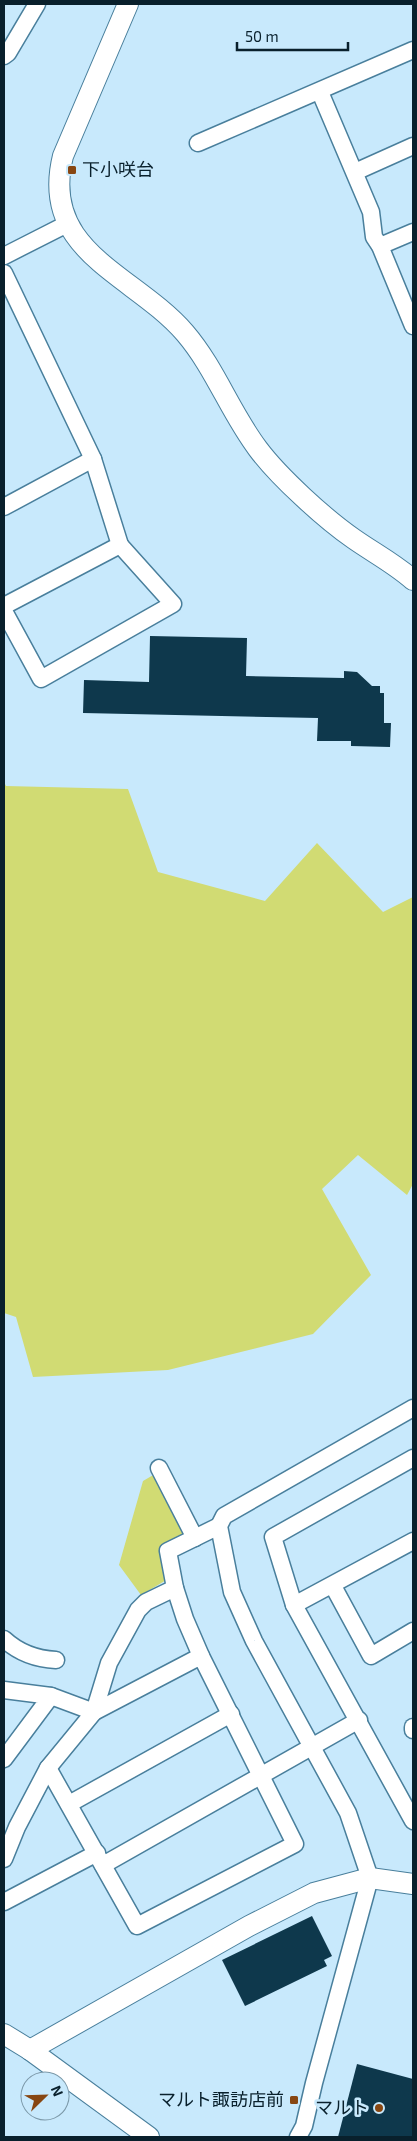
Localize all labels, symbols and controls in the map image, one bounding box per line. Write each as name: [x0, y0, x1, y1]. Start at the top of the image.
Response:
scale bar: [237, 20, 348, 52]
text: 50 m: [245, 27, 279, 45]
place label: 下小咲台: [82, 158, 154, 180]
marker: 下小咲台: [66, 164, 78, 176]
north arrow: [20, 2071, 70, 2121]
text: N: [48, 2083, 67, 2099]
place label: マルト諏訪店前: [158, 2088, 284, 2110]
marker: マルト諏訪店前: [288, 2094, 300, 2106]
place label: マルト: [315, 2096, 369, 2118]
marker: マルト: [373, 2102, 385, 2114]

